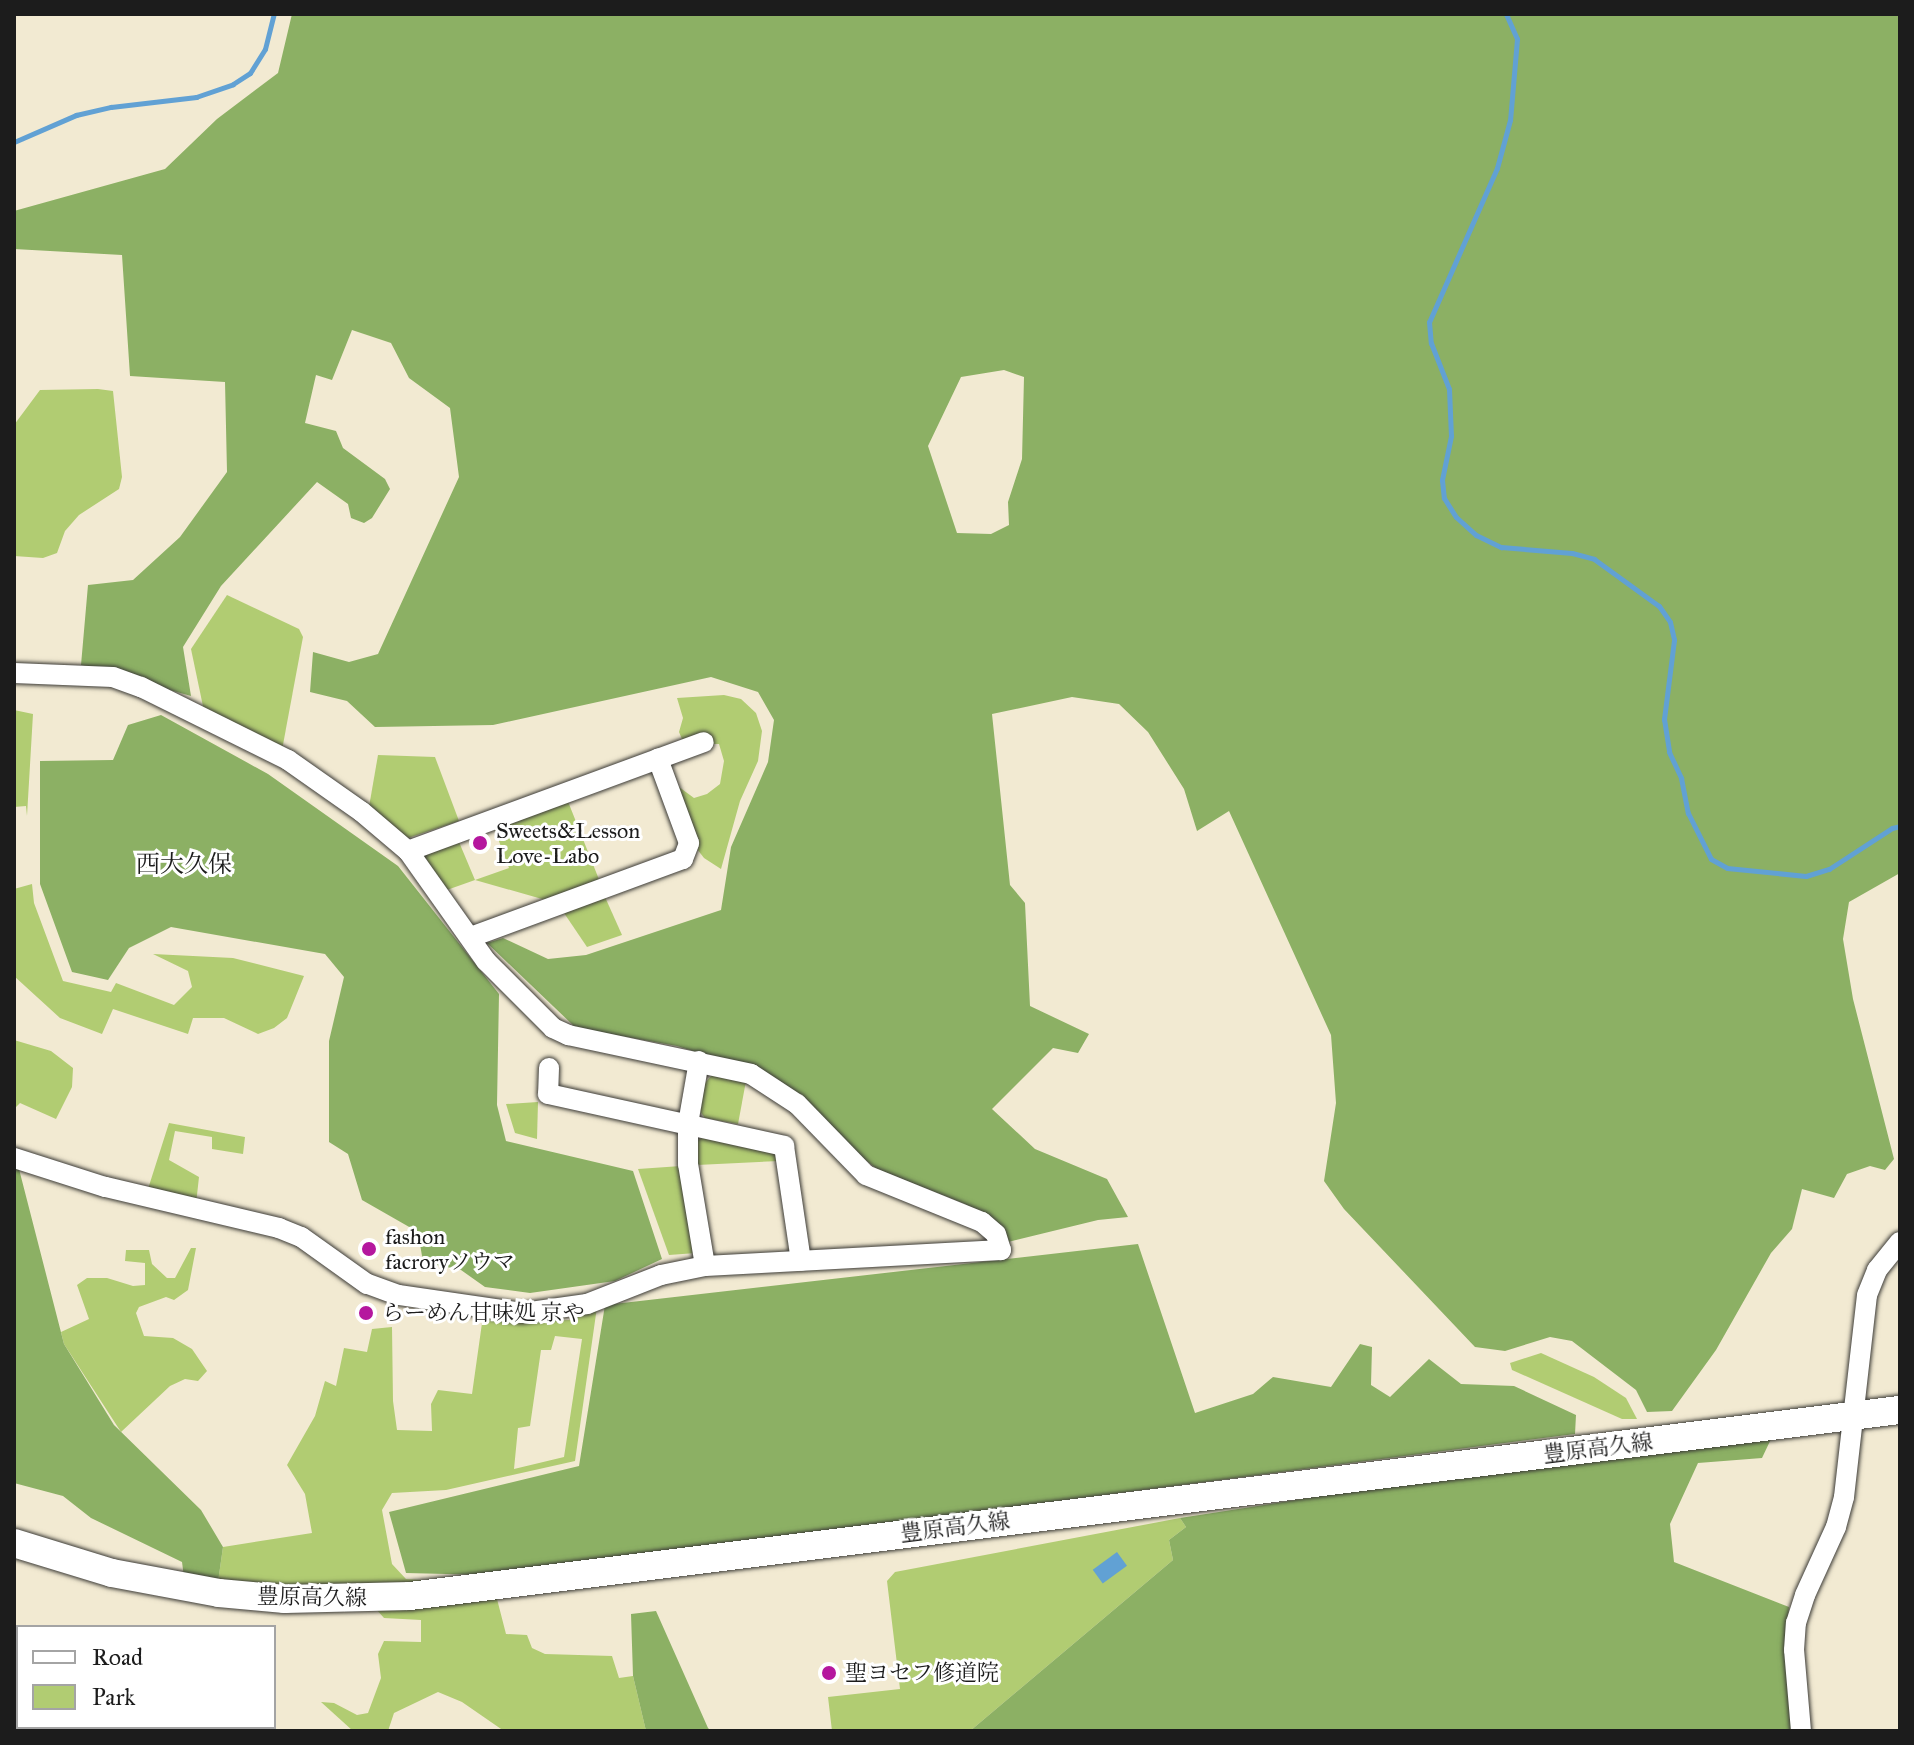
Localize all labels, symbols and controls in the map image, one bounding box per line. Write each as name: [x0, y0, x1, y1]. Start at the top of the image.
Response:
place label: Sweets&Lesson Love-Labo: [496, 817, 640, 868]
marker: Sweets&Lesson Love-Labo: [471, 834, 489, 852]
district label: 西大久保: [136, 851, 232, 879]
place label: fashon facroryソウマ: [385, 1223, 515, 1274]
marker: fashon facroryソウマ: [360, 1240, 378, 1258]
place label: らーめん甘味処 京や: [382, 1300, 585, 1326]
marker: らーめん甘味処 京や: [357, 1304, 375, 1322]
street label: 豊原高久線: [1542, 1428, 1654, 1468]
street label: 豊原高久線: [899, 1507, 1011, 1547]
street label: 豊原高久線: [257, 1583, 367, 1611]
legend: [16, 1625, 276, 1729]
text: Road: [92, 1642, 143, 1672]
place label: 聖ヨセフ修道院: [845, 1660, 999, 1686]
marker: 聖ヨセフ修道院: [820, 1664, 838, 1682]
text: Park: [92, 1682, 135, 1712]

